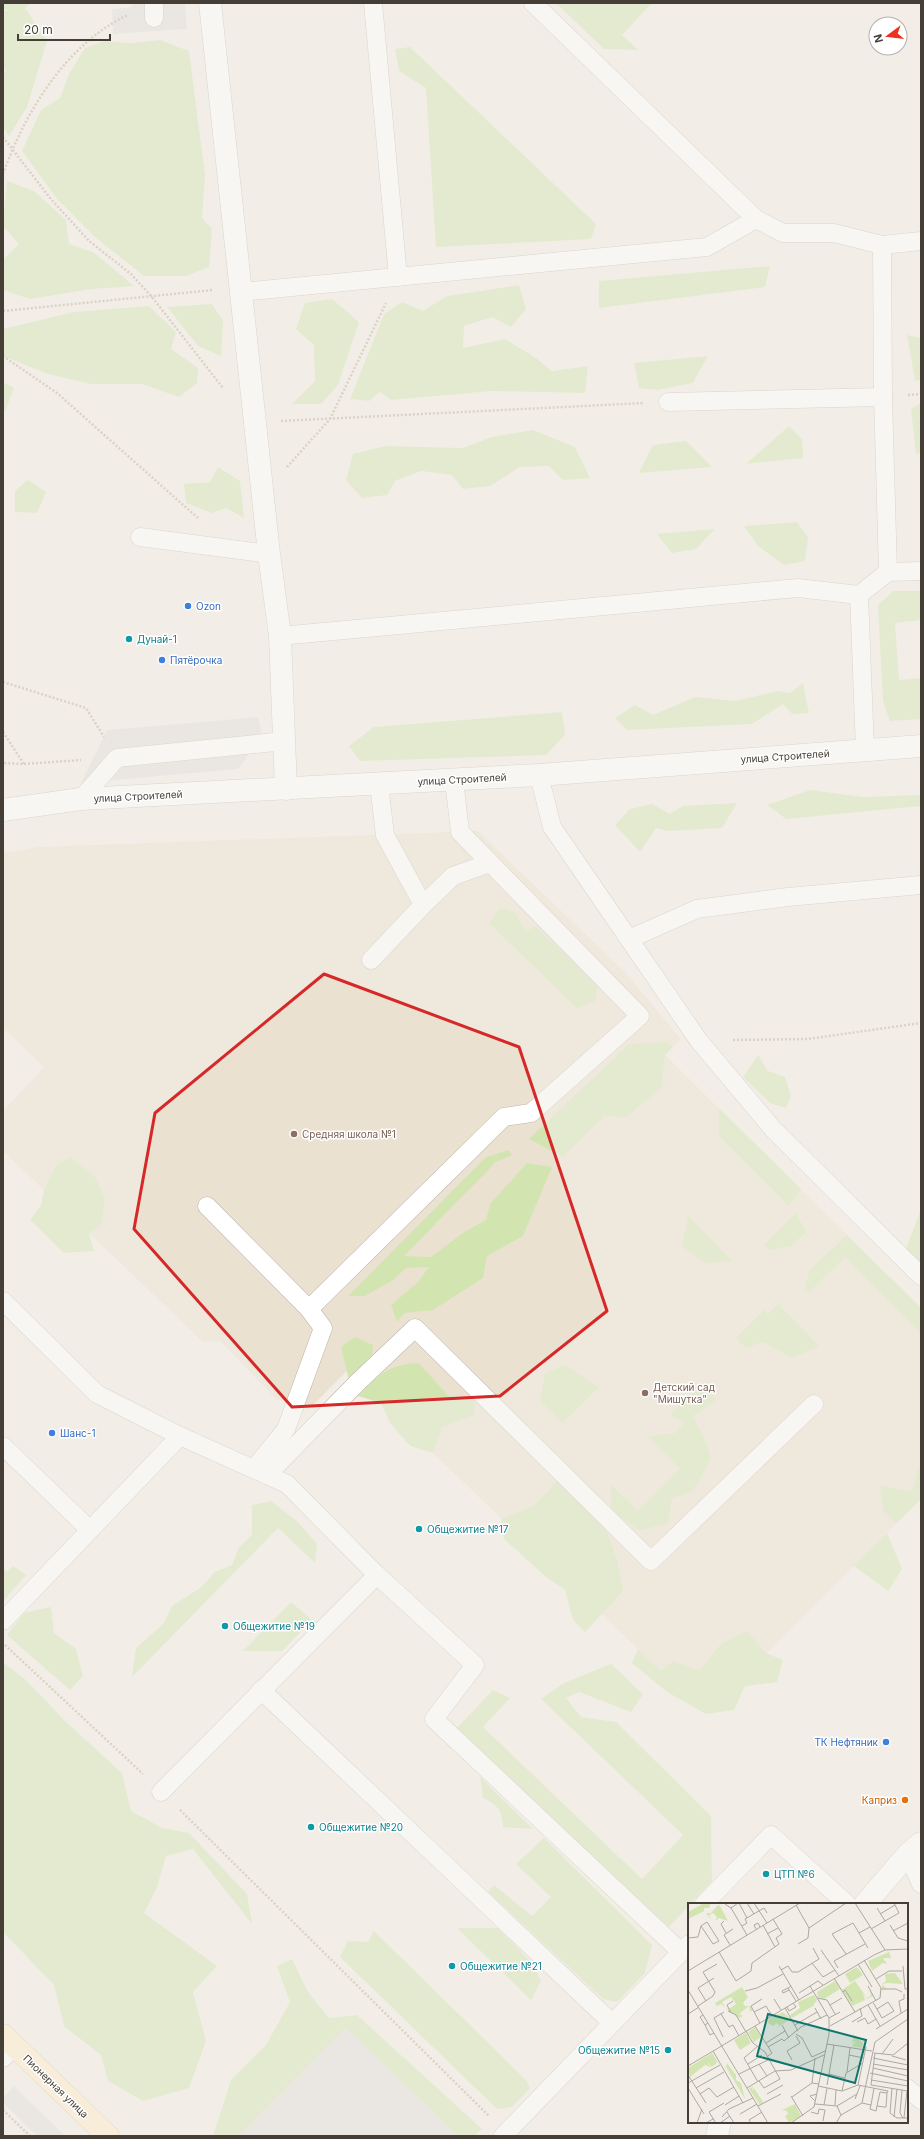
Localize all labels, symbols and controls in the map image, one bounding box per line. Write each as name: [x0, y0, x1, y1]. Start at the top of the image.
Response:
scale bar: [18, 16, 110, 42]
north arrow: [868, 16, 908, 56]
text: 20 m: [24, 22, 53, 37]
text: N: [870, 33, 886, 44]
place label: Ozon: [196, 600, 221, 612]
marker: Ozon: [183, 601, 193, 611]
place label: Дунай-1: [137, 633, 177, 645]
marker: Дунай-1: [124, 634, 134, 644]
place label: Пятёрочка: [170, 654, 222, 666]
marker: Пятёрочка: [157, 655, 167, 665]
street label: улица Строителей: [740, 747, 830, 765]
street label: улица Строителей: [417, 771, 507, 787]
street label: улица Строителей: [93, 788, 183, 804]
place label: Средняя школа №1: [302, 1128, 396, 1140]
marker: Средняя школа №1: [289, 1129, 299, 1139]
place label: Детский сад "Мишутка": [653, 1381, 715, 1405]
marker: Детский сад "Мишутка": [640, 1388, 650, 1398]
place label: Шанс-1: [60, 1427, 95, 1439]
marker: Шанс-1: [47, 1428, 57, 1438]
place label: Общежитие №17: [427, 1523, 509, 1535]
marker: Общежитие №17: [414, 1524, 424, 1534]
place label: Общежитие №19: [233, 1620, 315, 1632]
marker: Общежитие №19: [220, 1621, 230, 1631]
place label: ТК Нефтяник: [814, 1736, 879, 1748]
marker: ТК Нефтяник: [881, 1737, 891, 1747]
place label: Каприз: [862, 1794, 897, 1806]
marker: Каприз: [900, 1795, 910, 1805]
place label: Общежитие №20: [319, 1821, 403, 1833]
marker: Общежитие №20: [306, 1822, 316, 1832]
place label: ЦТП №6: [774, 1868, 815, 1880]
marker: ЦТП №6: [761, 1869, 771, 1879]
inset map: [688, 1903, 908, 2123]
place label: Общежитие №21: [460, 1960, 542, 1972]
marker: Общежитие №21: [447, 1961, 457, 1971]
place label: Общежитие №15: [578, 2044, 660, 2056]
marker: Общежитие №15: [663, 2045, 673, 2055]
street label: Пионерная улица: [21, 2052, 91, 2120]

